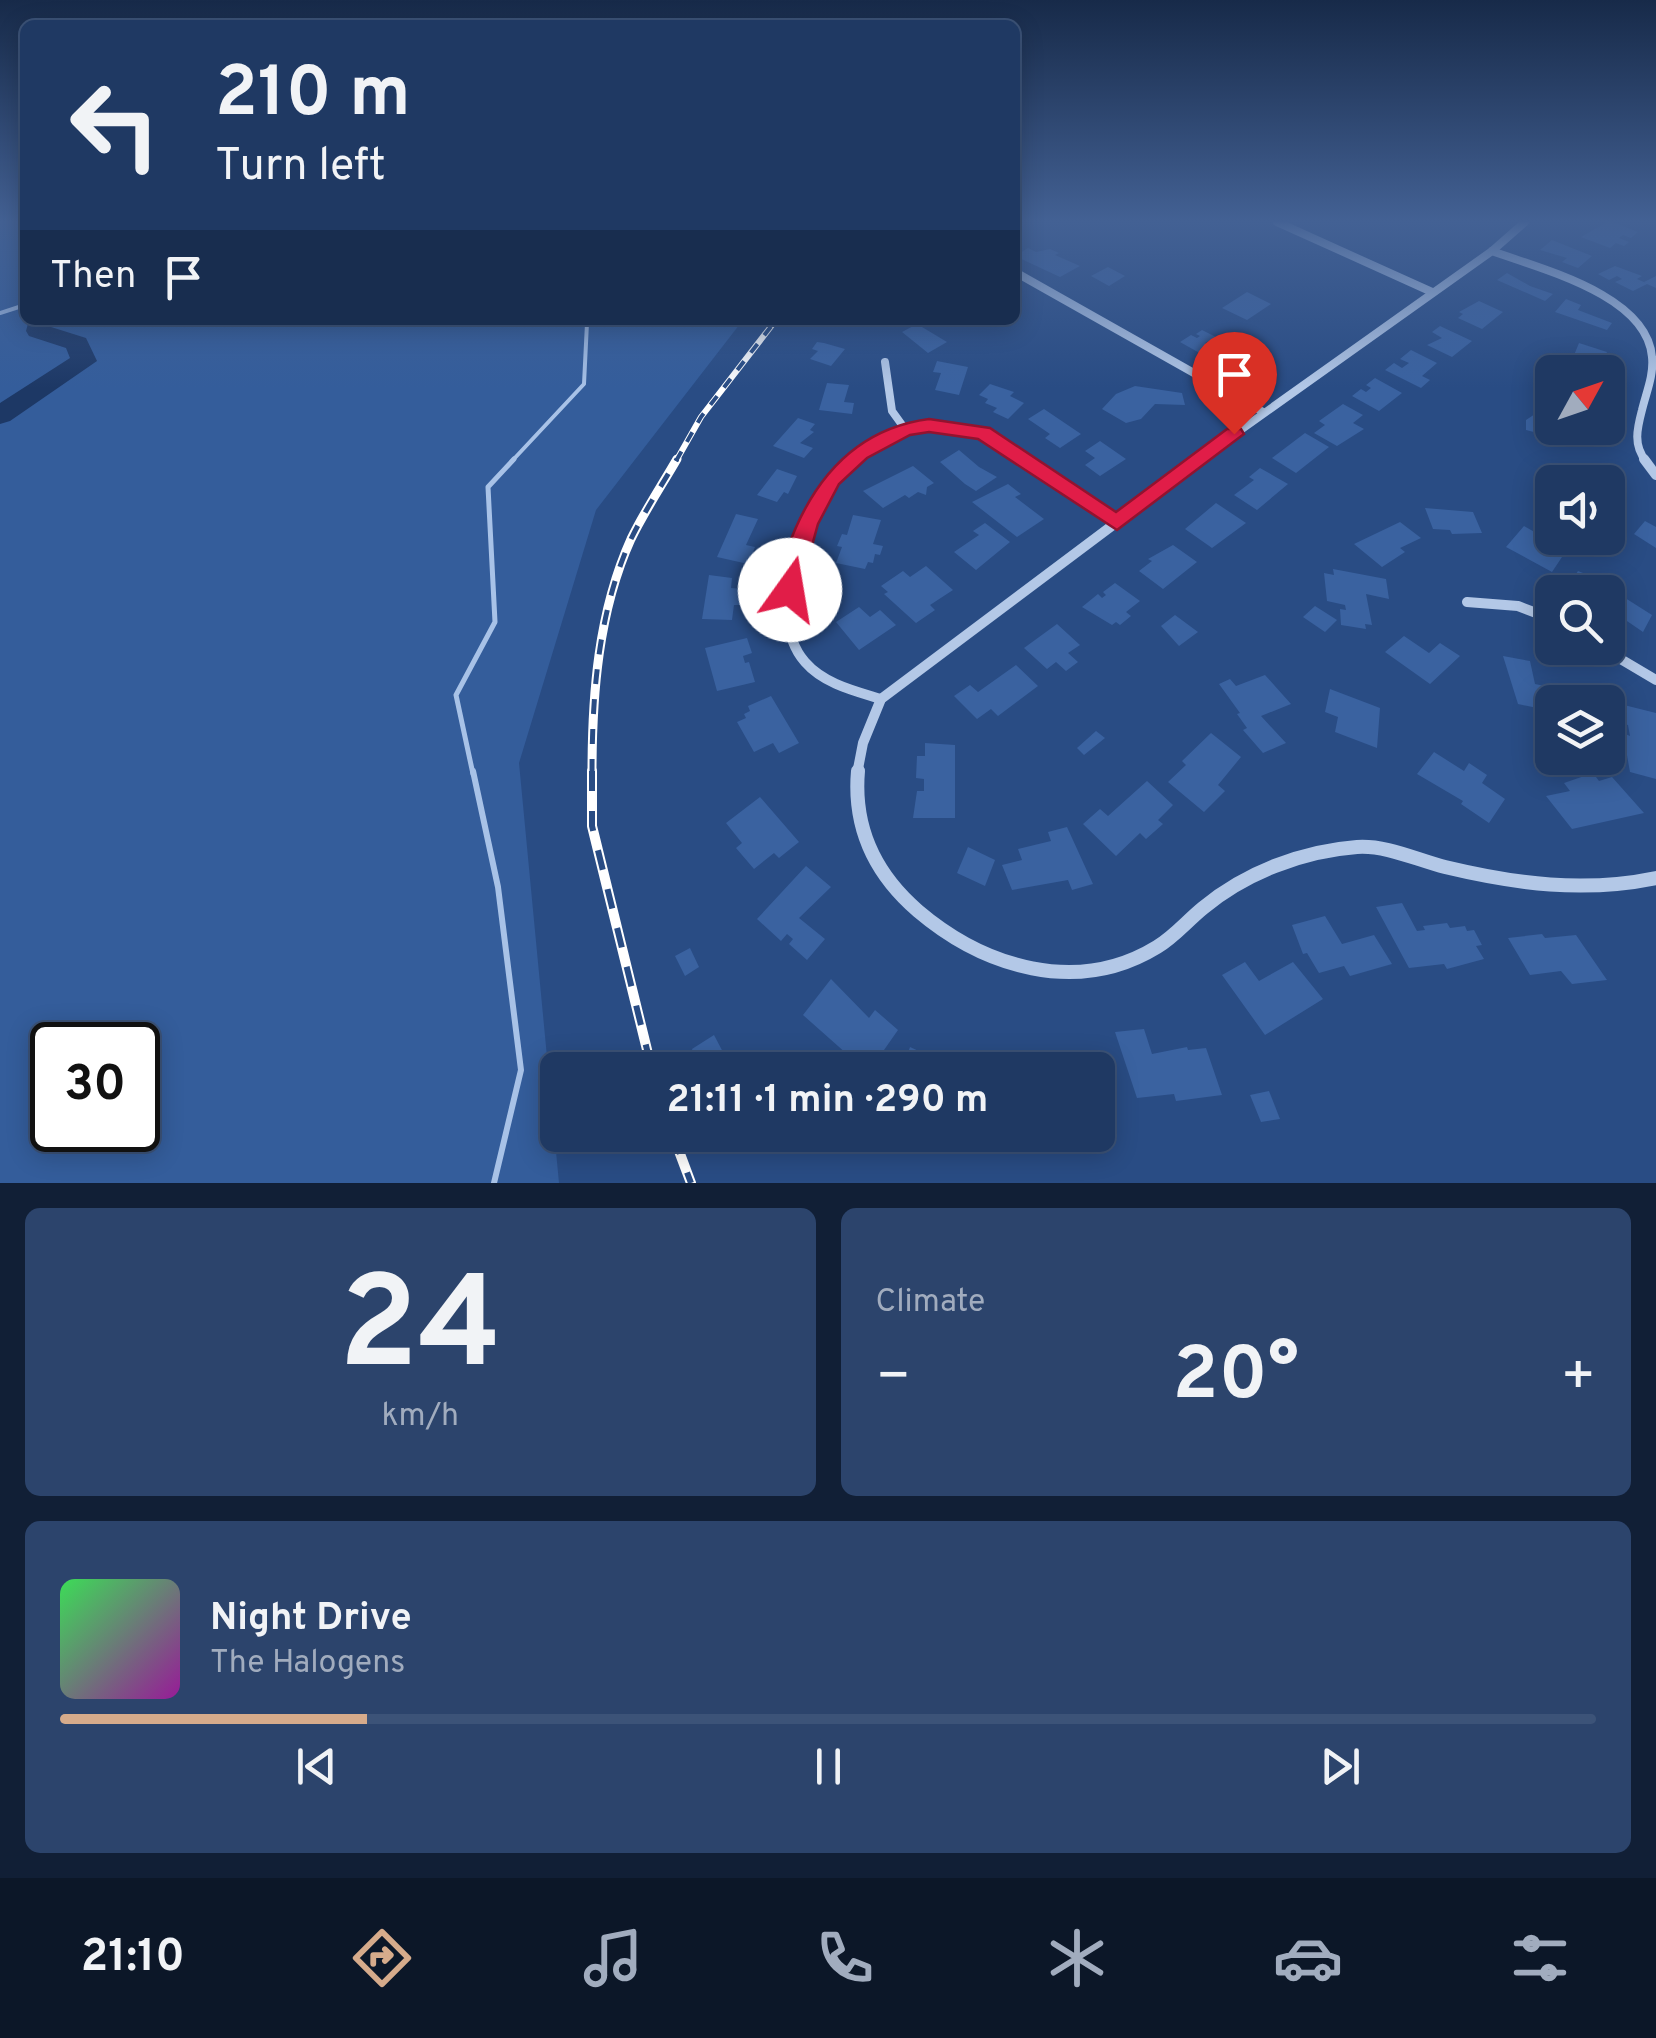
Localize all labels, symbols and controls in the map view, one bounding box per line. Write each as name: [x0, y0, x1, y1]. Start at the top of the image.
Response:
text: 210 m: [215, 52, 411, 141]
icon: left: [50, 60, 180, 190]
text: Turn left: [215, 139, 386, 196]
icon: arrive: [156, 250, 211, 305]
text: Then: [50, 253, 136, 302]
pin: [1192, 332, 1277, 435]
icon: arrive: [1207, 347, 1262, 402]
north arrow: [1535, 355, 1625, 445]
map controls: [1535, 355, 1625, 775]
button: sound: [1535, 465, 1625, 555]
position arrow: [738, 538, 842, 642]
button: search: [1535, 575, 1625, 665]
button: layers: [1535, 685, 1625, 775]
speed limit sign: 30: [30, 1022, 160, 1152]
text: 21:11 · 1 min · 290 m: [667, 1077, 988, 1126]
text: 24: [339, 1249, 502, 1414]
text: Climate: [876, 1283, 985, 1323]
text: 20°: [1173, 1331, 1299, 1426]
text: −: [876, 1344, 911, 1414]
text: +: [1561, 1344, 1596, 1414]
text: km/h: [381, 1397, 459, 1437]
text: Night Drive: [210, 1595, 412, 1644]
text: The Halogens: [210, 1644, 405, 1684]
icon: previous: [289, 1739, 344, 1794]
icon: pause: [801, 1739, 856, 1794]
icon: next: [1313, 1739, 1368, 1794]
icon: directions: [347, 1923, 417, 1993]
icon: music: [578, 1923, 648, 1993]
icon: phone: [810, 1923, 880, 1993]
icon: climate: [1042, 1923, 1112, 1993]
icon: car: [1273, 1923, 1343, 1993]
icon: filters: [1505, 1923, 1575, 1993]
text: 21:10: [81, 1930, 185, 1987]

